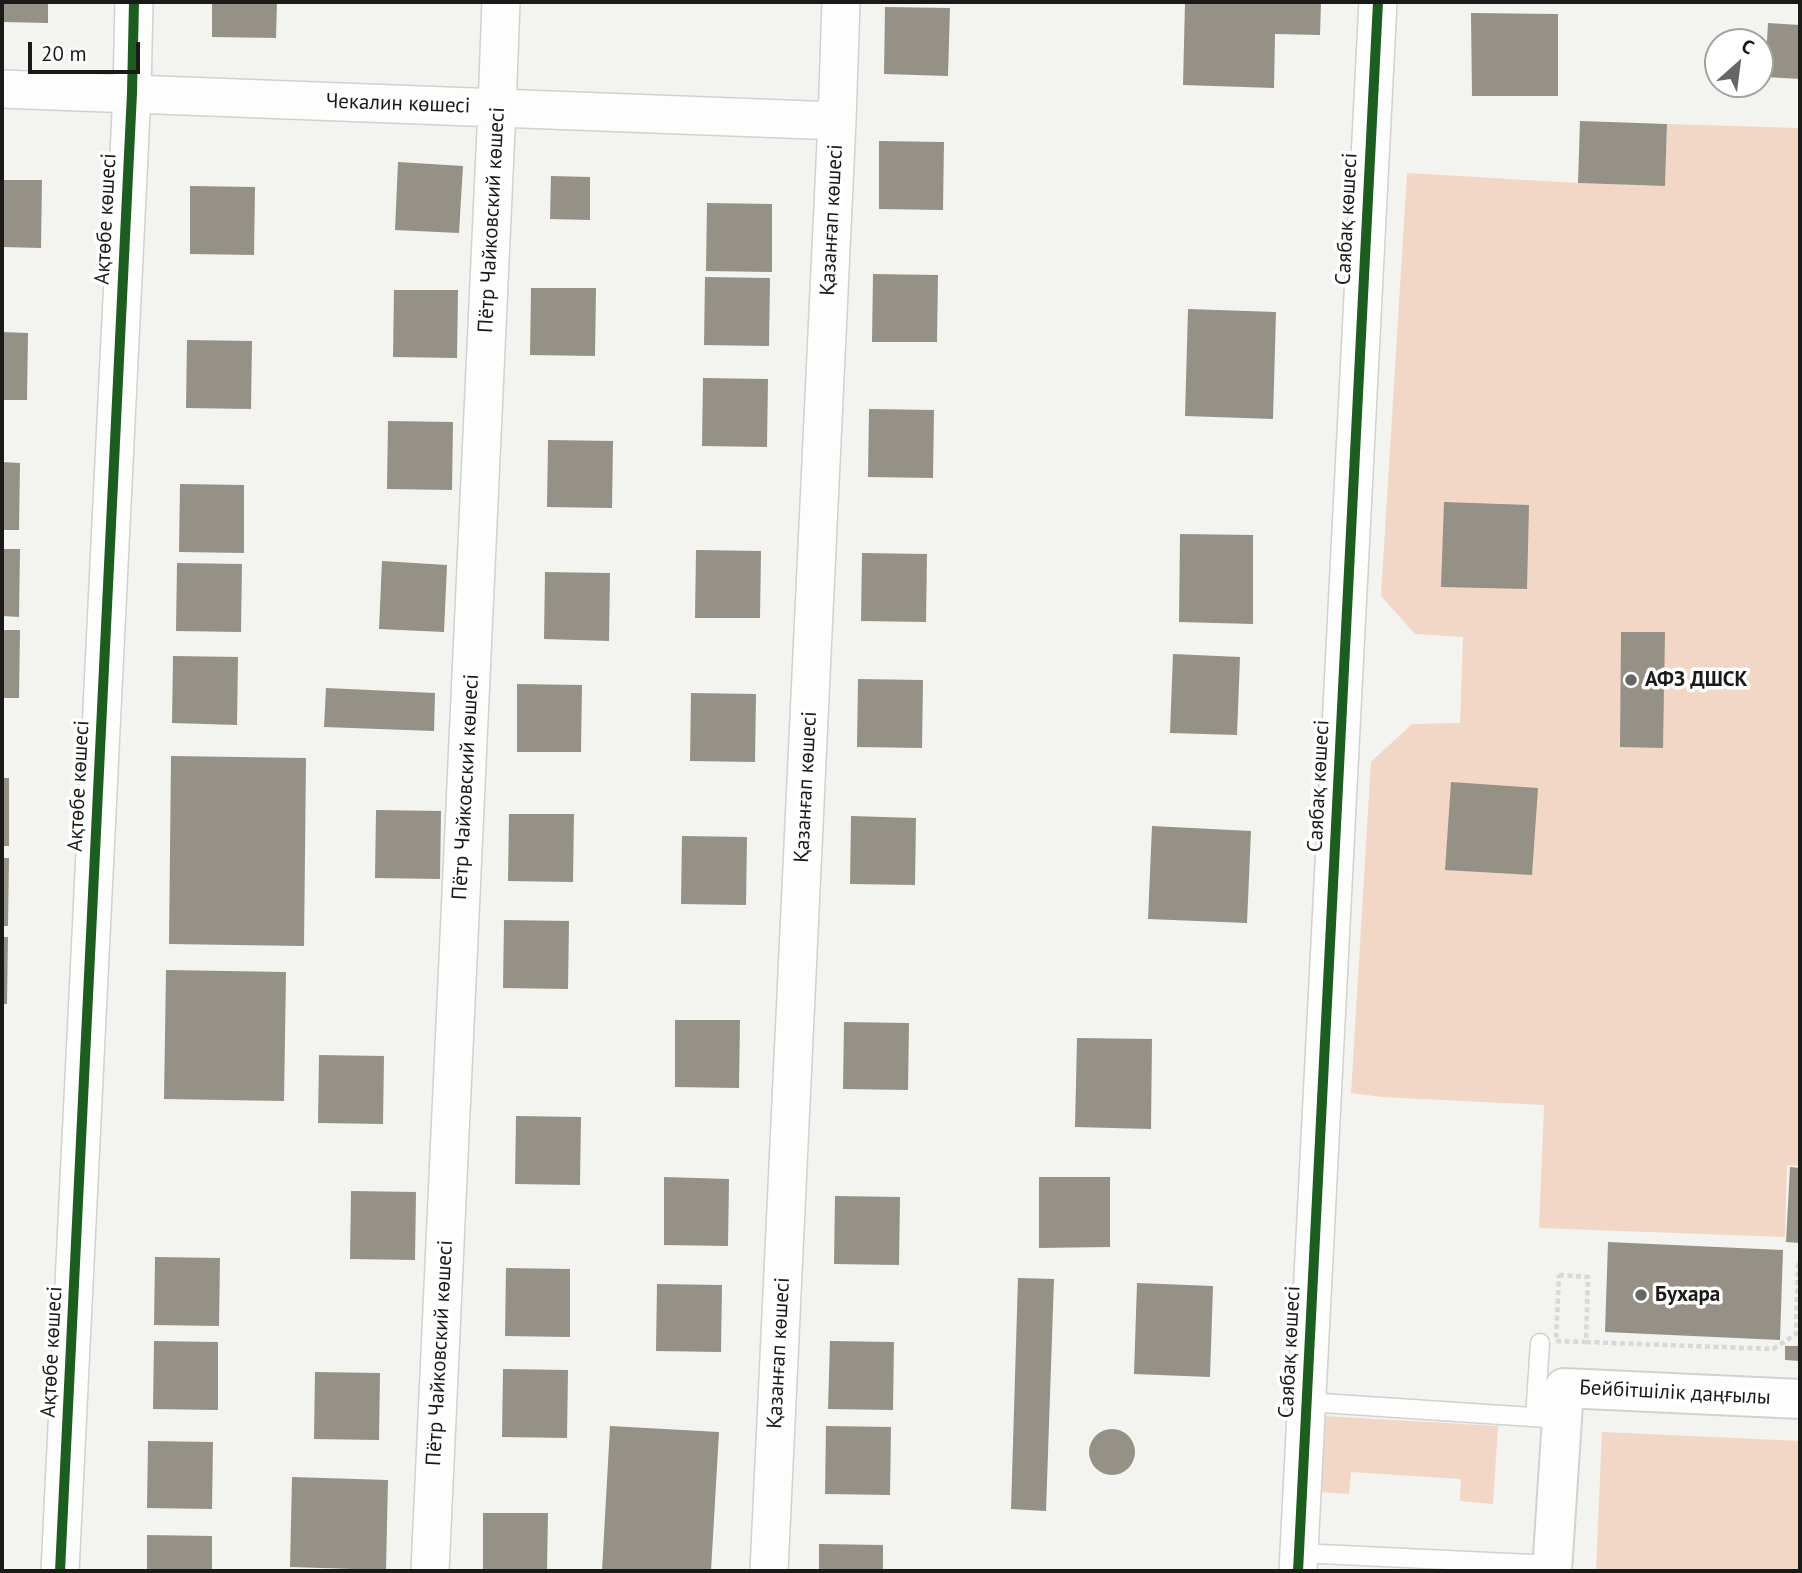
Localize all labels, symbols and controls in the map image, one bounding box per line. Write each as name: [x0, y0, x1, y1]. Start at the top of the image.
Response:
scale bar: [32, 28, 144, 72]
north arrow: [1704, 28, 1774, 98]
text: С: [1738, 33, 1758, 59]
text: 20 m: [41, 40, 87, 67]
street label: Чекалин көшесі: [325, 89, 471, 119]
street label: Пётр Чайковский көшесі: [474, 106, 510, 334]
street label: Қазанғап көшесі: [815, 144, 849, 296]
street label: Саябақ көшесі: [1331, 152, 1363, 286]
street label: Ақтөбе көшесі: [90, 153, 122, 285]
place label: АФЗ ДШСК: [1645, 667, 1748, 693]
marker: АФЗ ДШСК: [1623, 672, 1639, 688]
street label: Пётр Чайковский көшесі: [448, 673, 484, 901]
street label: Қазанғап көшесі: [789, 711, 823, 863]
street label: Саябақ көшесі: [1303, 719, 1335, 853]
street label: Ақтөбе көшесі: [63, 720, 95, 852]
street label: Пётр Чайковский көшесі: [422, 1239, 458, 1467]
street label: Қазанғап көшесі: [762, 1277, 796, 1429]
place label: Бухара: [1655, 1282, 1720, 1308]
street label: Саябақ көшесі: [1274, 1285, 1306, 1419]
street label: Ақтөбе көшесі: [36, 1286, 68, 1418]
marker: Бухара: [1633, 1287, 1649, 1303]
street label: Бейбітшілік даңғылы: [1579, 1375, 1771, 1411]

